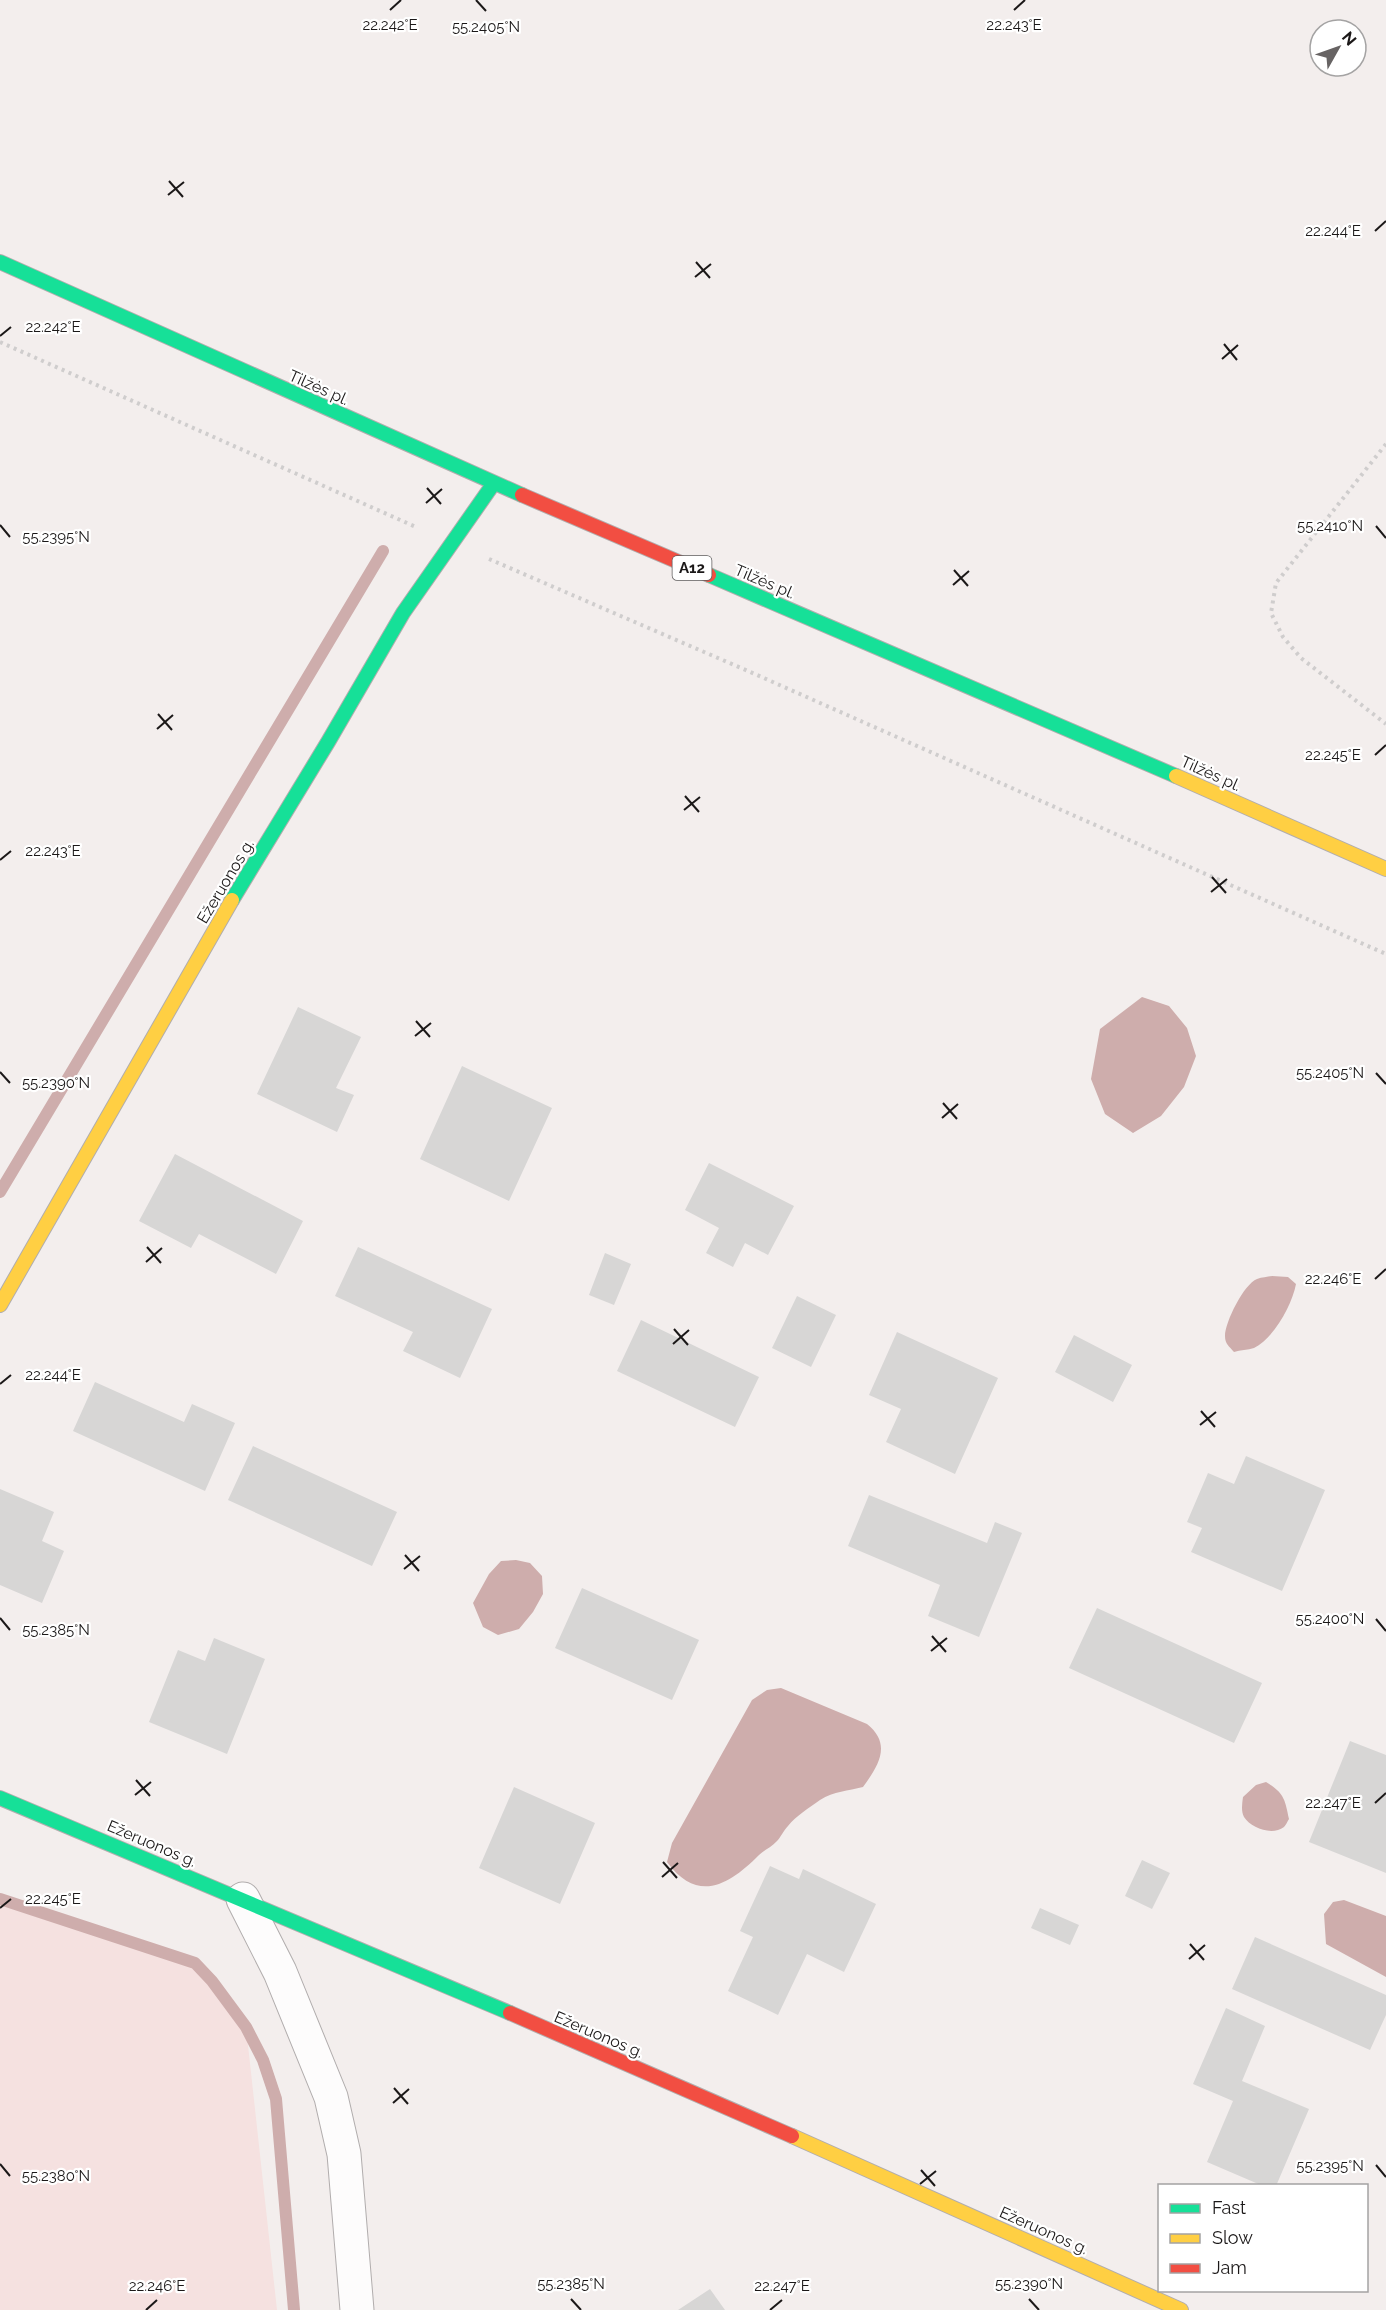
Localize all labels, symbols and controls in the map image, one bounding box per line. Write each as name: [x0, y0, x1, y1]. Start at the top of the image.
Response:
text: 22.242°E: [362, 16, 418, 34]
text: 22.243°E: [986, 16, 1042, 34]
text: 55.2405°N: [452, 18, 520, 36]
north arrow: [1308, 18, 1368, 78]
text: N: [1338, 28, 1360, 49]
text: 22.244°E: [1305, 222, 1361, 240]
text: 22.242°E: [25, 318, 81, 336]
street label: Tilžės pl.: [286, 366, 352, 409]
text: 55.2410°N: [1297, 517, 1363, 535]
text: 55.2395°N: [22, 528, 90, 546]
road number: A12: [672, 556, 712, 580]
street label: Tilžės pl.: [732, 560, 798, 603]
text: 22.245°E: [1305, 746, 1361, 764]
street label: Tilžės pl.: [1178, 752, 1244, 795]
street label: Ežeruonos g.: [193, 836, 258, 927]
text: 22.243°E: [25, 842, 81, 860]
text: 55.2405°N: [1296, 1064, 1364, 1082]
text: 55.2390°N: [22, 1074, 90, 1092]
text: 22.246°E: [1305, 1270, 1361, 1288]
text: 22.244°E: [25, 1366, 81, 1384]
text: 55.2400°N: [1296, 1610, 1364, 1628]
text: 55.2385°N: [22, 1621, 90, 1639]
text: 22.247°E: [1305, 1794, 1361, 1812]
street label: Ežeruonos g.: [104, 1816, 199, 1871]
text: 22.245°E: [25, 1890, 81, 1908]
street label: Ežeruonos g.: [551, 2007, 646, 2062]
text: 55.2395°N: [1296, 2157, 1364, 2175]
text: 55.2380°N: [22, 2167, 90, 2185]
legend: [1158, 2184, 1368, 2292]
text: Fast: [1212, 2197, 1246, 2218]
street label: Ežeruonos g.: [997, 2202, 1091, 2258]
text: Slow: [1212, 2227, 1253, 2248]
text: Jam: [1212, 2257, 1247, 2278]
text: 55.2385°N: [537, 2275, 605, 2293]
text: 55.2390°N: [995, 2275, 1063, 2293]
text: 22.246°E: [129, 2277, 185, 2295]
text: 22.247°E: [754, 2277, 810, 2295]

